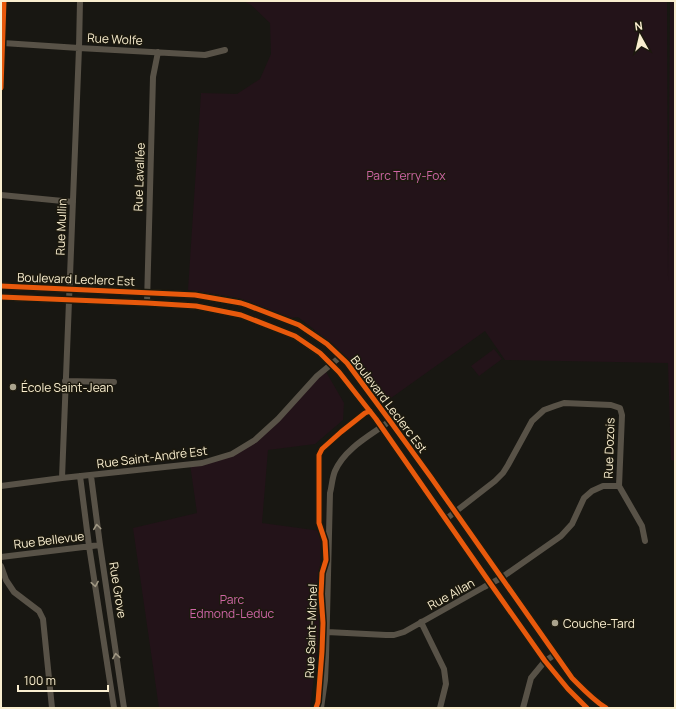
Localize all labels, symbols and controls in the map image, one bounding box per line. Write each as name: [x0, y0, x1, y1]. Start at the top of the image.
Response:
north arrow: [620, 16, 660, 56]
text: N: [634, 18, 644, 34]
street label: Rue Wolfe: [87, 29, 143, 49]
street label: Rue Lavallée: [129, 142, 149, 212]
park label: Parc Terry-Fox: [366, 167, 446, 184]
street label: Rue Mullin: [52, 198, 70, 256]
street label: Boulevard Leclerc Est: [17, 268, 135, 290]
street label: Boulevard Leclerc Est: [347, 352, 431, 456]
place label: École Saint-Jean: [21, 379, 113, 396]
marker: École Saint-Jean: [8, 382, 18, 392]
street label: Rue Dozois: [599, 417, 619, 479]
street label: Rue Saint-André Est: [96, 442, 208, 472]
one-way arrow: [93, 524, 102, 530]
street label: Rue Bellevue: [13, 527, 85, 553]
street label: Rue Grove: [105, 561, 131, 619]
street label: Rue Allan: [425, 574, 477, 614]
one-way arrow: [90, 581, 99, 588]
street label: Rue Saint-Michel: [301, 584, 321, 678]
park label: Parc Edmond-Leduc: [190, 591, 275, 622]
place label: Couche-Tard: [563, 615, 635, 632]
marker: Couche-Tard: [550, 618, 560, 628]
one-way arrow: [113, 653, 121, 659]
scale bar: [18, 667, 108, 693]
text: 100 m: [24, 672, 56, 689]

